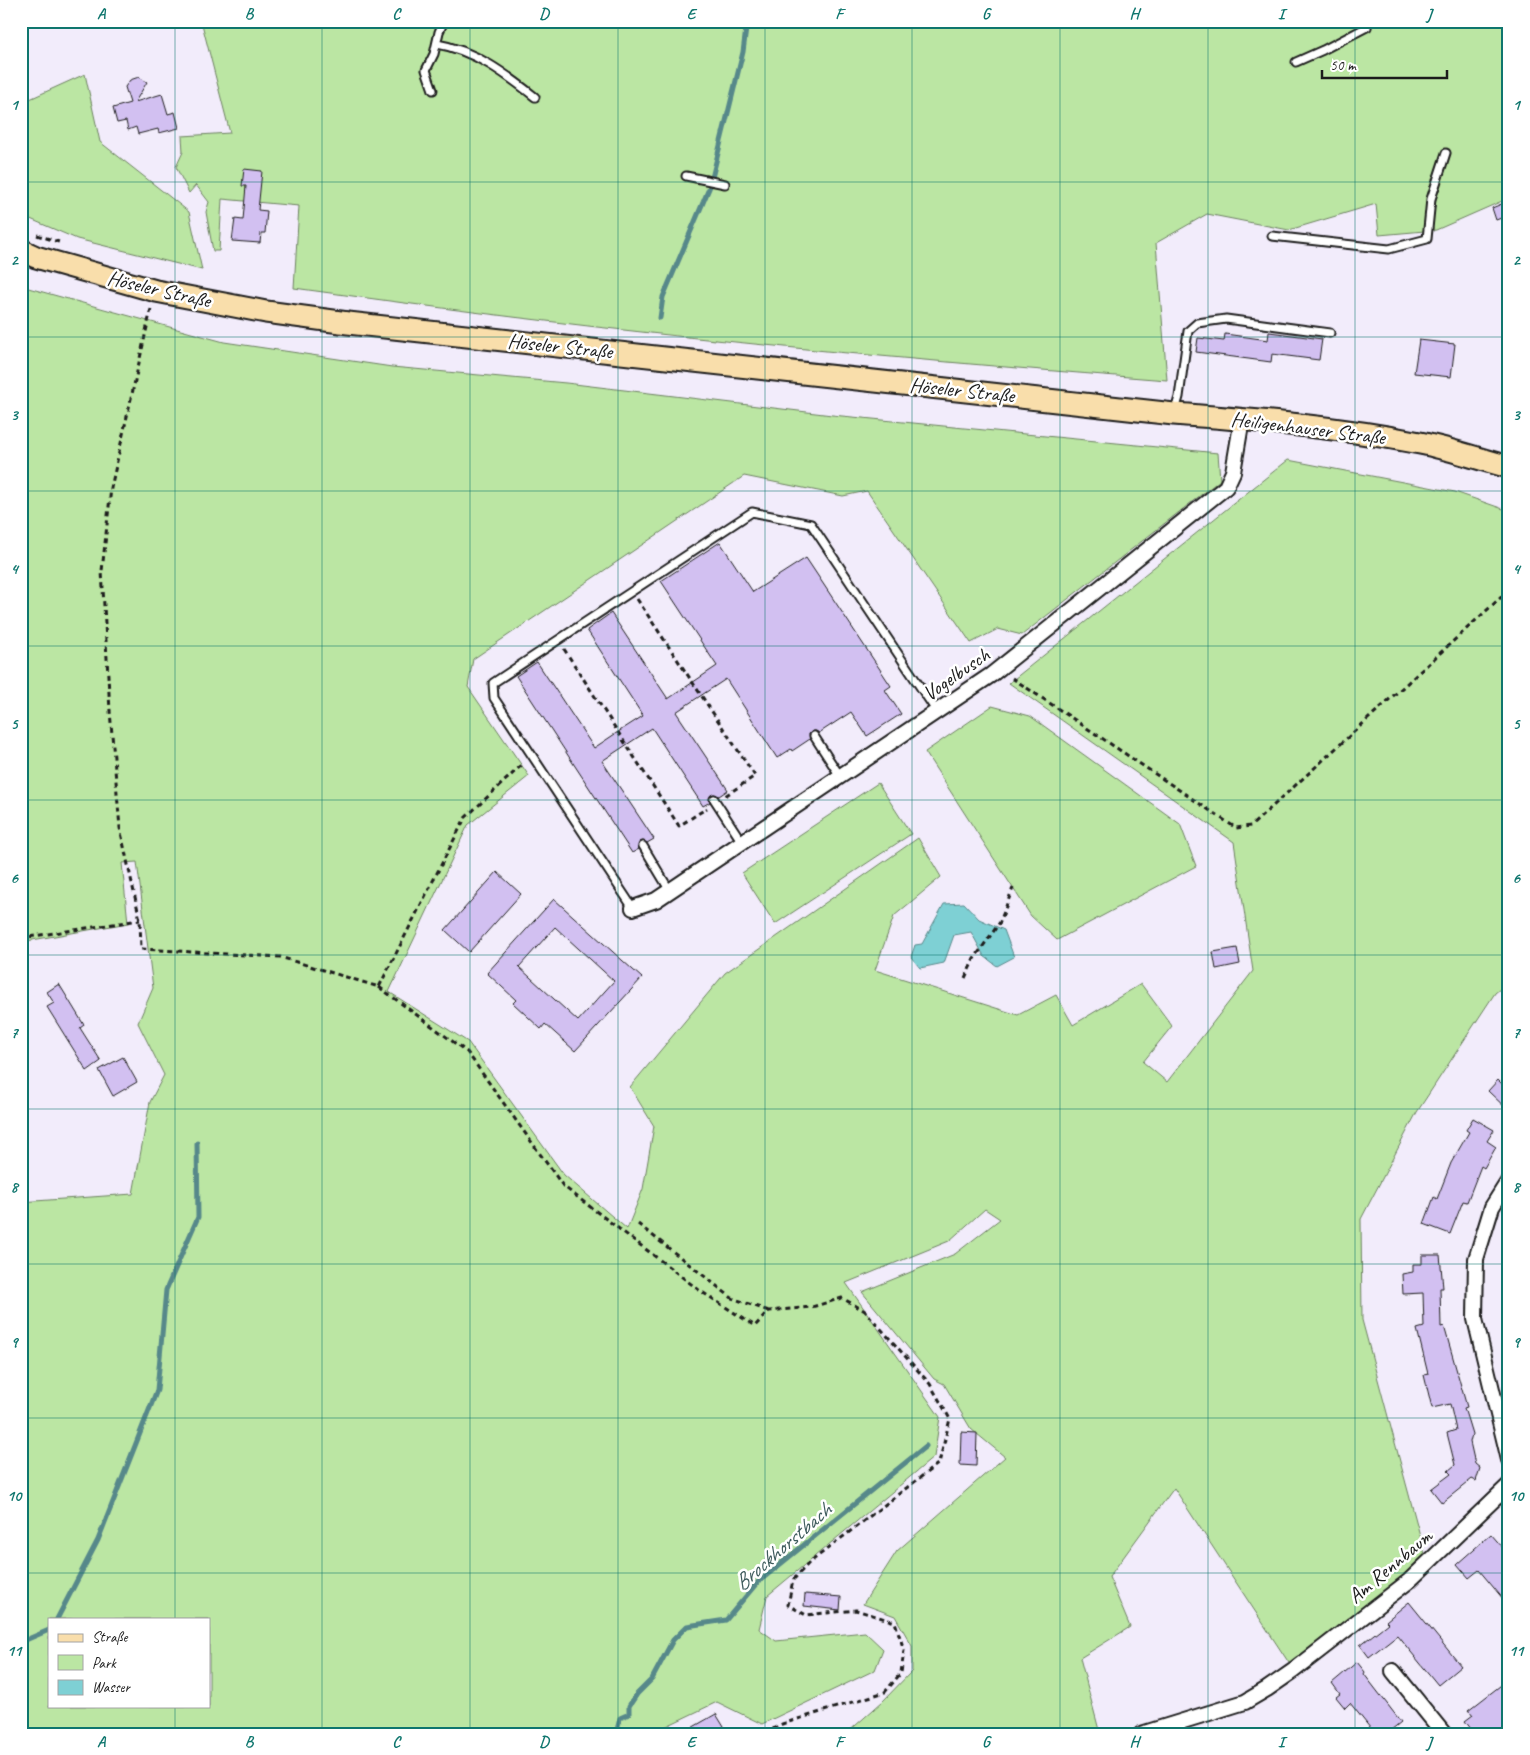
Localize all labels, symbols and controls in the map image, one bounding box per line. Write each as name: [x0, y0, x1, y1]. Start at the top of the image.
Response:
text: A: [97, 4, 107, 24]
text: B: [245, 4, 255, 24]
text: C: [392, 4, 402, 24]
text: D: [539, 4, 550, 24]
text: E: [687, 4, 698, 24]
text: F: [835, 4, 846, 24]
text: G: [982, 4, 992, 24]
text: H: [1129, 4, 1141, 24]
text: I: [1278, 4, 1288, 24]
text: J: [1425, 4, 1434, 24]
scale bar: [1322, 48, 1448, 80]
text: 50 m: [1330, 56, 1357, 75]
text: 1: [10, 95, 19, 115]
text: 1: [1512, 95, 1521, 115]
text: 2: [10, 250, 19, 270]
text: 2: [1512, 250, 1521, 270]
street label: Höseler Straße: [105, 265, 215, 314]
street label: Höseler Straße: [506, 328, 616, 365]
street label: Höseler Straße: [908, 372, 1018, 409]
text: 3: [10, 405, 19, 425]
text: 3: [1512, 405, 1521, 425]
street label: Heiligenhauser Straße: [1229, 406, 1389, 451]
text: 4: [10, 559, 19, 579]
text: 4: [1512, 559, 1521, 579]
street label: Vogelbusch: [917, 641, 995, 706]
text: 5: [11, 714, 20, 734]
text: 5: [1513, 714, 1522, 734]
text: 6: [10, 868, 19, 888]
text: 6: [1512, 868, 1521, 888]
text: 7: [10, 1023, 19, 1043]
text: 7: [1512, 1023, 1521, 1043]
text: 8: [10, 1177, 19, 1197]
text: 8: [1512, 1177, 1521, 1197]
text: 9: [10, 1332, 19, 1352]
text: 9: [1512, 1332, 1521, 1352]
text: 10: [7, 1486, 23, 1506]
text: 10: [1509, 1486, 1525, 1506]
water label: Brockhorstbach: [728, 1495, 839, 1597]
street label: Am Rennbaum: [1342, 1522, 1438, 1609]
legend: [48, 1618, 210, 1708]
text: Straße: [92, 1628, 128, 1647]
text: 11: [7, 1641, 23, 1661]
text: 11: [1509, 1641, 1525, 1661]
text: Park: [92, 1654, 117, 1673]
text: Wasser: [92, 1678, 131, 1697]
text: A: [97, 1732, 107, 1752]
text: B: [245, 1732, 255, 1752]
text: C: [392, 1732, 402, 1752]
text: D: [539, 1732, 550, 1752]
text: E: [687, 1732, 698, 1752]
text: F: [835, 1732, 846, 1752]
text: G: [982, 1732, 992, 1752]
text: H: [1129, 1732, 1141, 1752]
text: I: [1278, 1732, 1288, 1752]
text: J: [1425, 1732, 1434, 1752]

